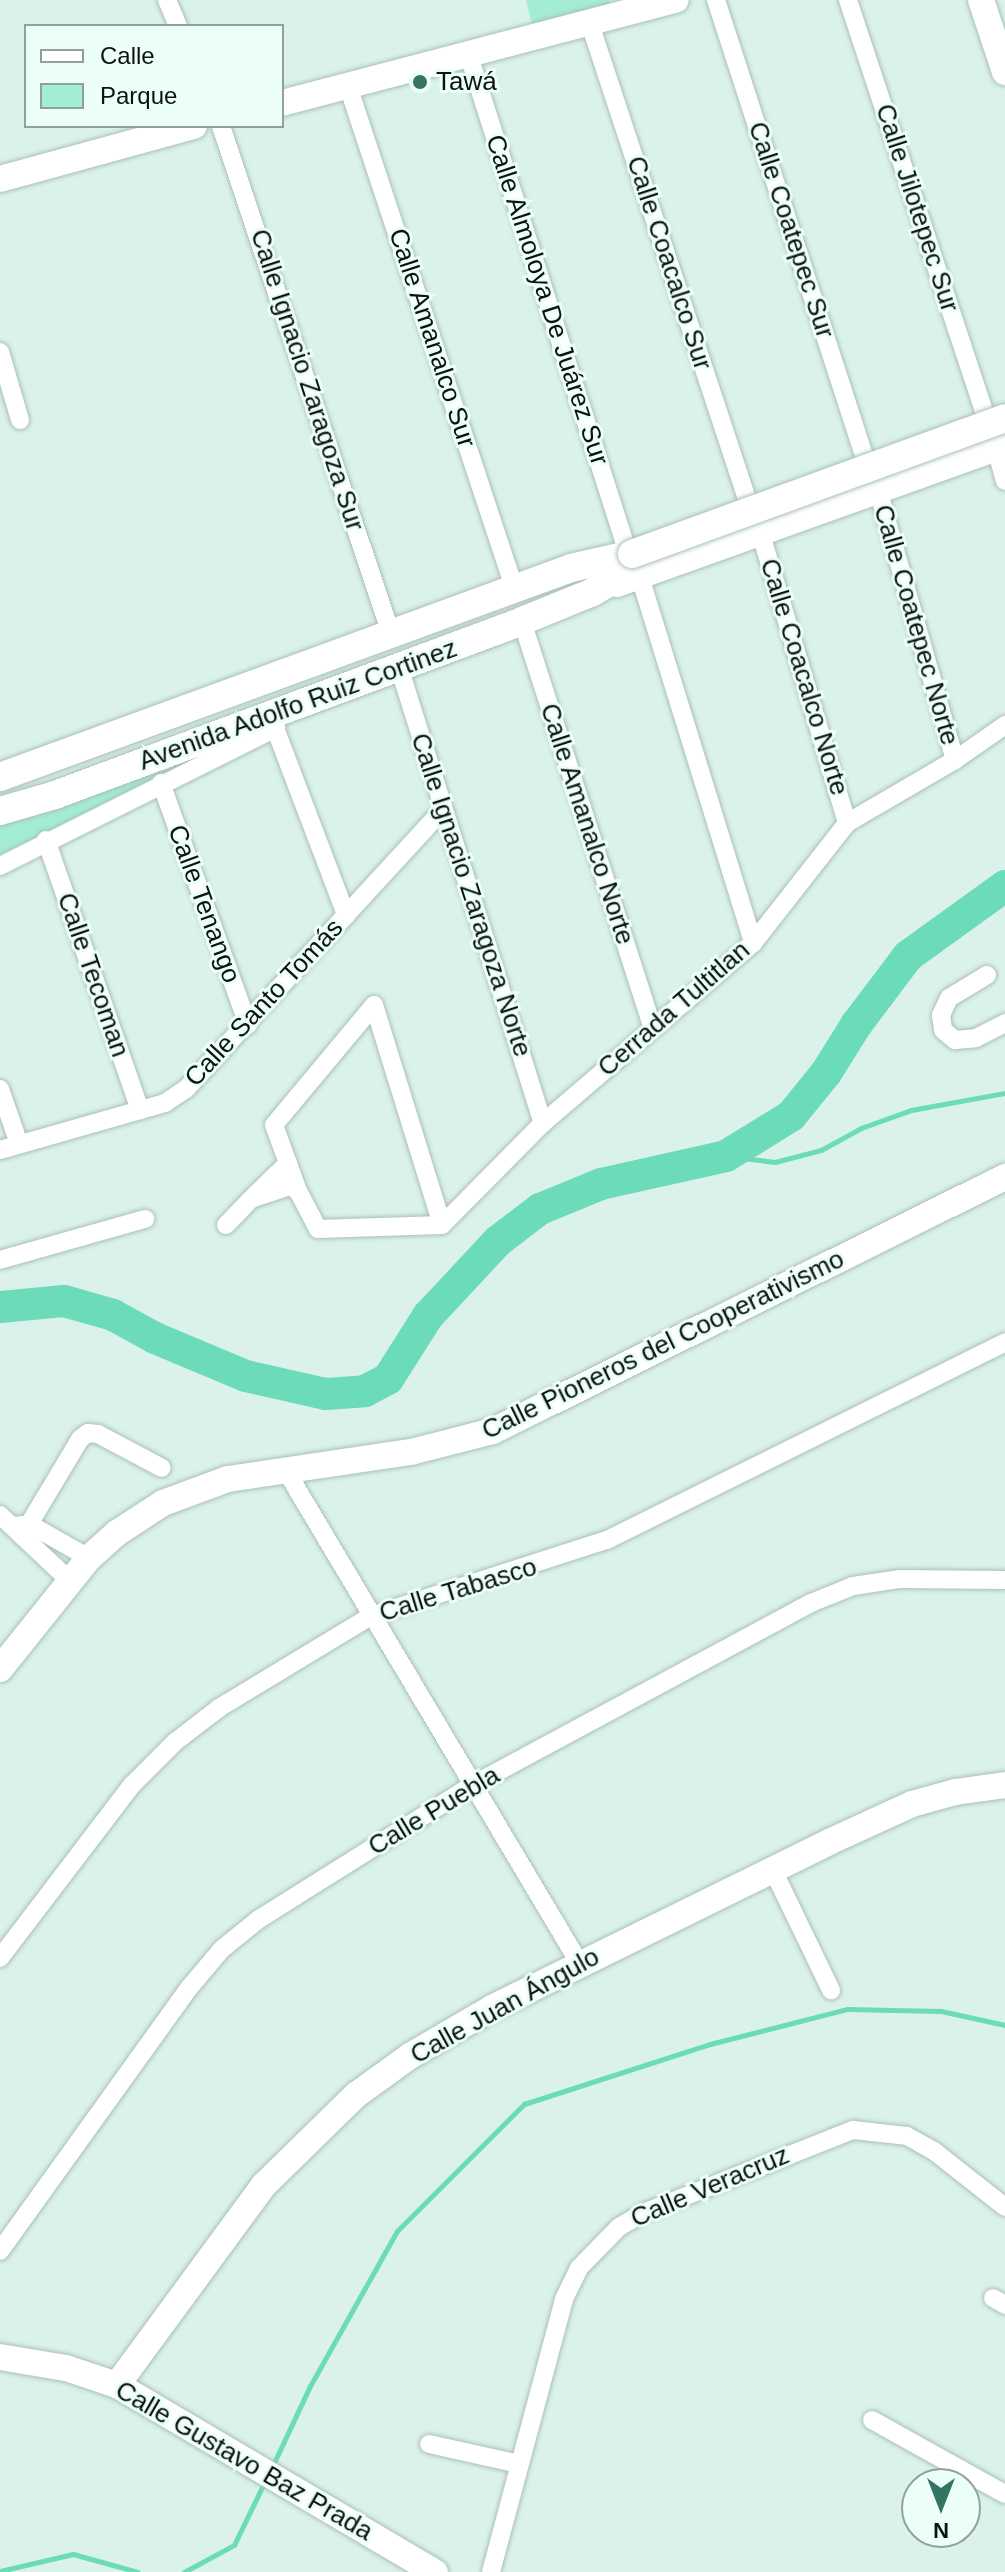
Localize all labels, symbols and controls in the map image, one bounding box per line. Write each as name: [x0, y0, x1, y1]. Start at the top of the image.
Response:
legend: [24, 24, 284, 128]
text: Calle: [100, 42, 155, 69]
place label: Tawá: [436, 66, 497, 98]
marker: Tawá: [411, 73, 429, 91]
text: Parque: [100, 82, 177, 109]
street label: Calle Jilotepec Sur: [869, 100, 965, 316]
street label: Calle Coatepec Sur: [741, 118, 841, 342]
street label: Calle Almoloya De Juárez Sur: [479, 130, 615, 470]
street label: Calle Coacalco Sur: [620, 152, 718, 374]
street label: Calle Amanalco Sur: [382, 224, 482, 452]
street label: Calle Ignacio Zaragoza Sur: [243, 225, 371, 535]
street label: Calle Coatepec Norte: [867, 501, 965, 749]
street label: Calle Coacalco Norte: [753, 555, 855, 799]
street label: Avenida Adolfo Ruiz Cortinez: [134, 633, 462, 777]
street label: Calle Amanalco Norte: [533, 699, 641, 949]
street label: Calle Ignacio Zaragoza Norte: [404, 729, 538, 1061]
street label: Calle Tenango: [161, 821, 247, 987]
street label: Calle Tecoman: [50, 889, 136, 1061]
street label: Calle Santo Tomás: [178, 913, 350, 1093]
street label: Cerrada Tultitlan: [592, 934, 756, 1084]
street label: Calle Pioneros del Cooperativismo: [477, 1244, 849, 1446]
street label: Calle Tabasco: [375, 1551, 541, 1629]
street label: Calle Puebla: [363, 1760, 505, 1862]
street label: Calle Juan Ángulo: [405, 1941, 605, 2071]
street label: Calle Veracruz: [626, 2140, 794, 2234]
street label: Calle Gustavo Baz Prada: [110, 2375, 378, 2547]
north arrow: [901, 2468, 981, 2548]
text: N: [933, 2518, 949, 2543]

